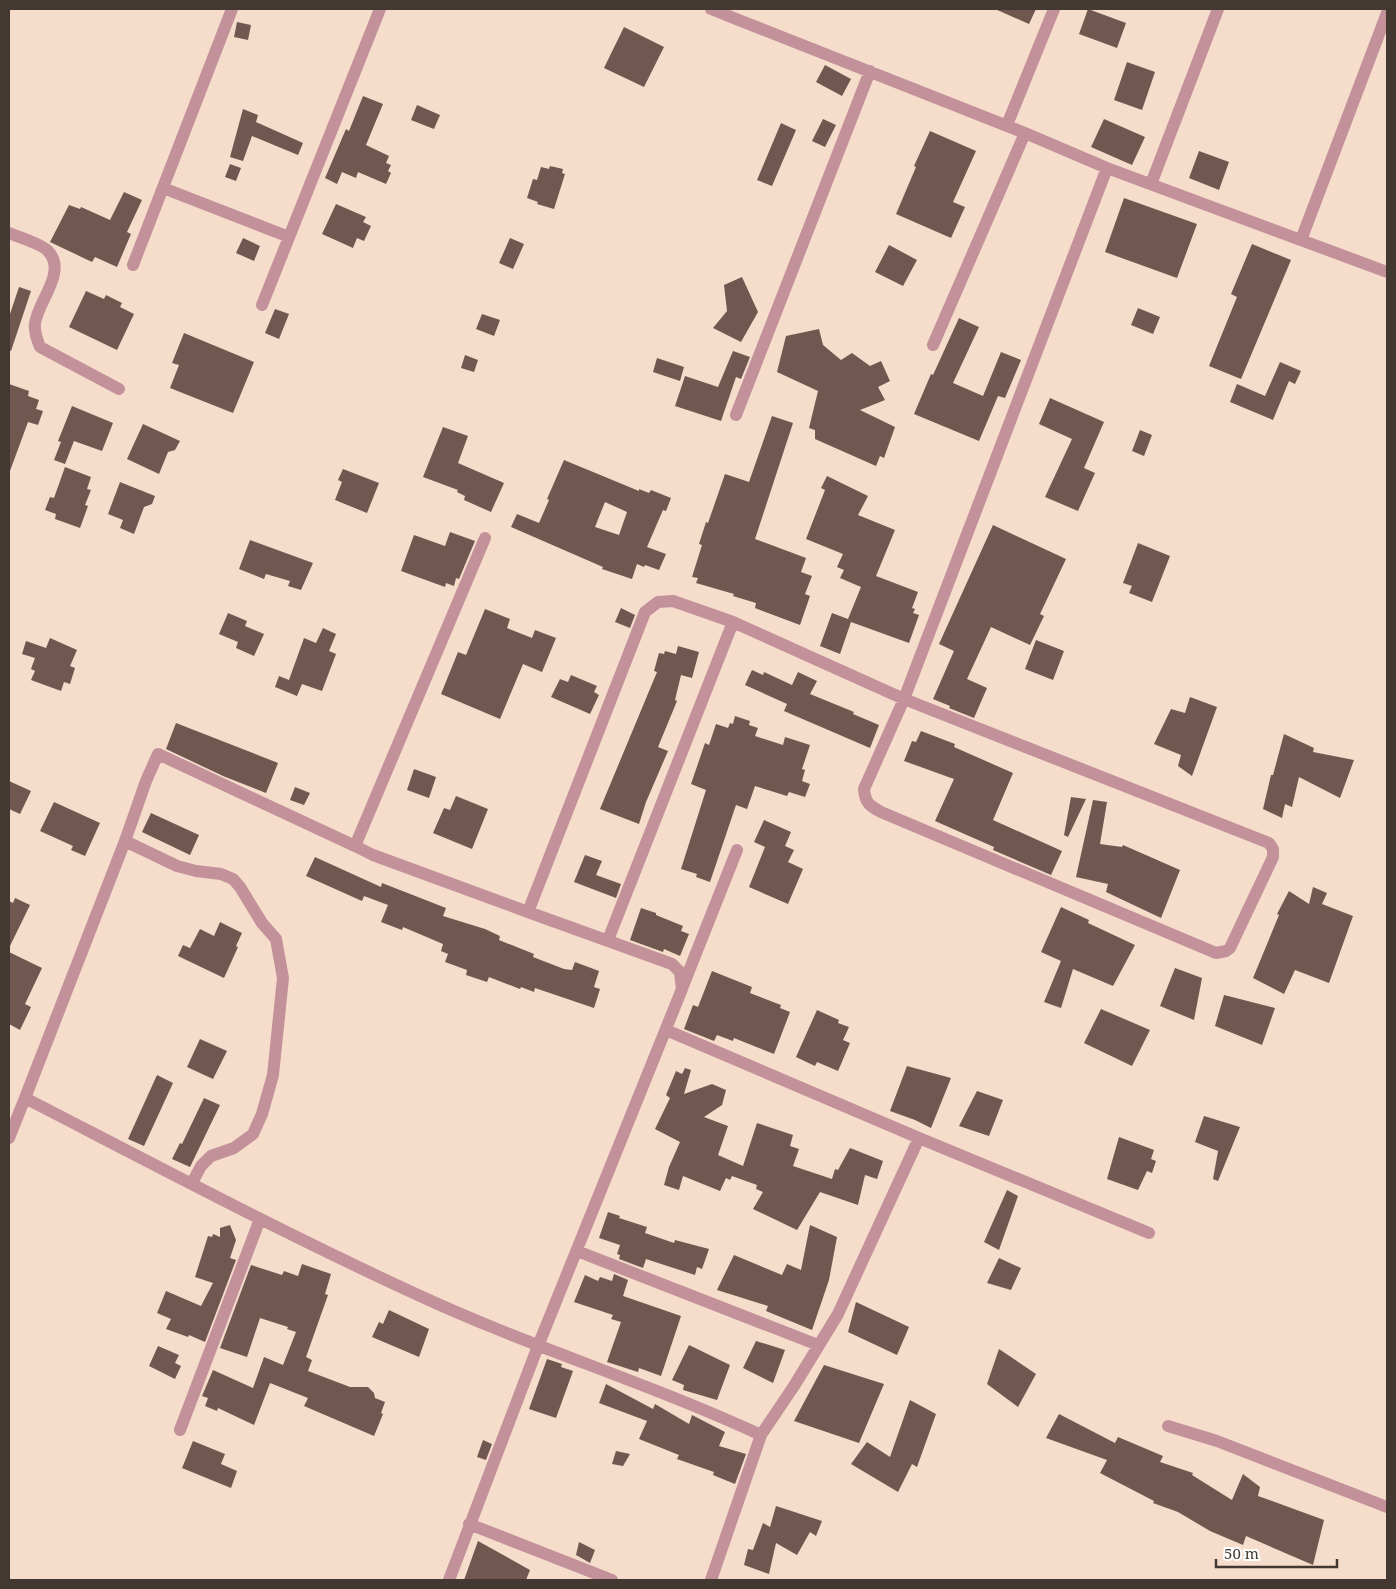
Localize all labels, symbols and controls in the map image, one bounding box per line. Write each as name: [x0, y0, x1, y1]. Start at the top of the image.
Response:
scale bar: [1216, 1536, 1337, 1568]
text: 50 m: [1224, 1543, 1259, 1563]

